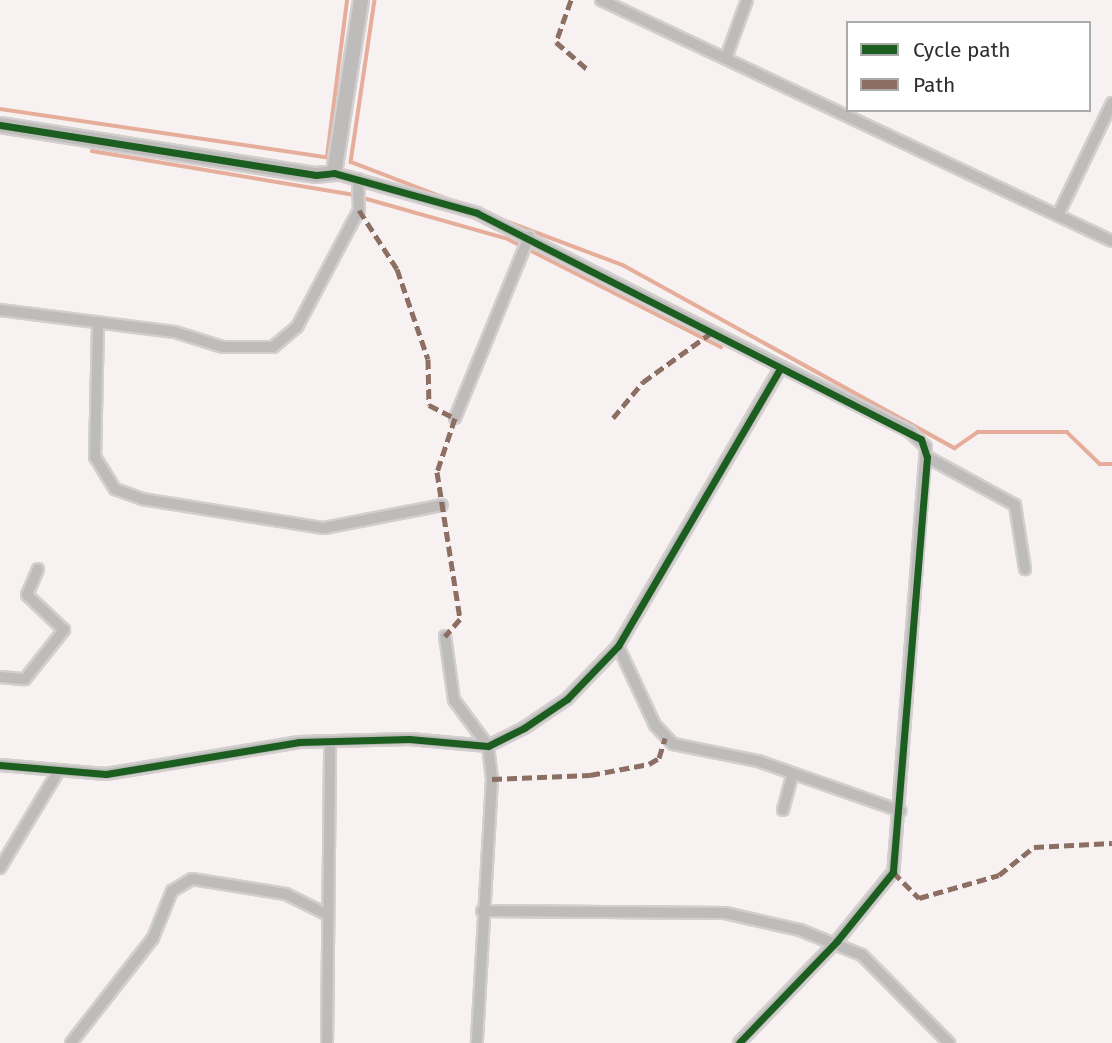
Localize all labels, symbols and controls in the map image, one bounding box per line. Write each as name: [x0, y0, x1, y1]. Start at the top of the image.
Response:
legend: [846, 21, 1091, 112]
text: Cycle path: [913, 37, 1011, 63]
text: Path: [913, 72, 955, 98]

